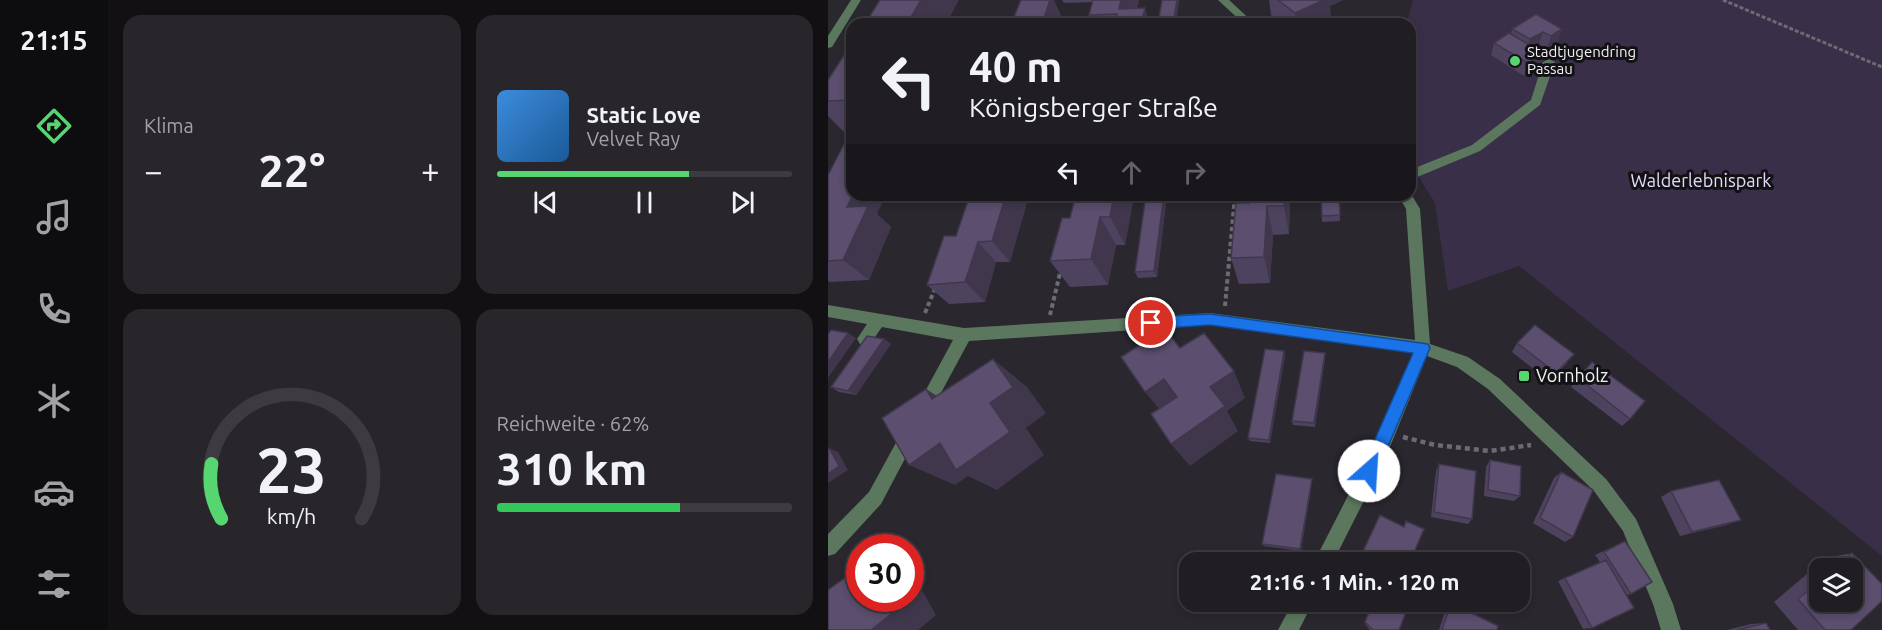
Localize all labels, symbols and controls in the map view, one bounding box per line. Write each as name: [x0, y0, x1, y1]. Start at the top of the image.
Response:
text: 21:15: [20, 25, 88, 55]
icon: left: [870, 42, 948, 120]
text: 40 m: [969, 43, 1063, 90]
place label: Stadtjugendring Passau: [1527, 43, 1636, 77]
marker: Stadtjugendring Passau: [1508, 54, 1522, 68]
text: Königsberger Straße: [969, 92, 1218, 122]
text: Static Love: [587, 102, 701, 127]
icon: directions: [33, 105, 75, 147]
text: Klima: [144, 114, 194, 137]
text: Velvet Ray: [587, 127, 680, 150]
text: 22°: [258, 145, 325, 196]
text: −: [144, 152, 163, 189]
text: +: [421, 152, 440, 189]
icon: left: [1052, 156, 1085, 189]
icon: ahead: [1115, 156, 1148, 189]
icon: right: [1178, 156, 1211, 189]
park label: Walderlebnispark: [1631, 170, 1771, 190]
icon: previous: [529, 186, 562, 219]
icon: pause: [628, 186, 661, 219]
icon: next: [726, 186, 759, 219]
icon: music: [33, 196, 75, 238]
icon: phone: [33, 288, 75, 330]
pin: [1125, 297, 1176, 348]
icon: arrive: [1134, 306, 1167, 339]
place label: Vornholz: [1536, 365, 1608, 385]
marker: Vornholz: [1517, 369, 1531, 383]
icon: climate: [33, 380, 75, 422]
text: Reichweite · 62%: [497, 412, 649, 435]
text: 23: [257, 435, 327, 505]
position arrow: [1337, 439, 1401, 503]
text: 310 km: [497, 443, 647, 494]
icon: car: [33, 471, 75, 513]
text: km/h: [267, 504, 316, 528]
speed limit sign: 30: [846, 534, 924, 612]
map controls: [1809, 558, 1863, 612]
button: layers: [1809, 558, 1863, 612]
icon: filters: [33, 563, 75, 605]
text: 21:16 · 1 Min. · 120 m: [1250, 569, 1459, 594]

